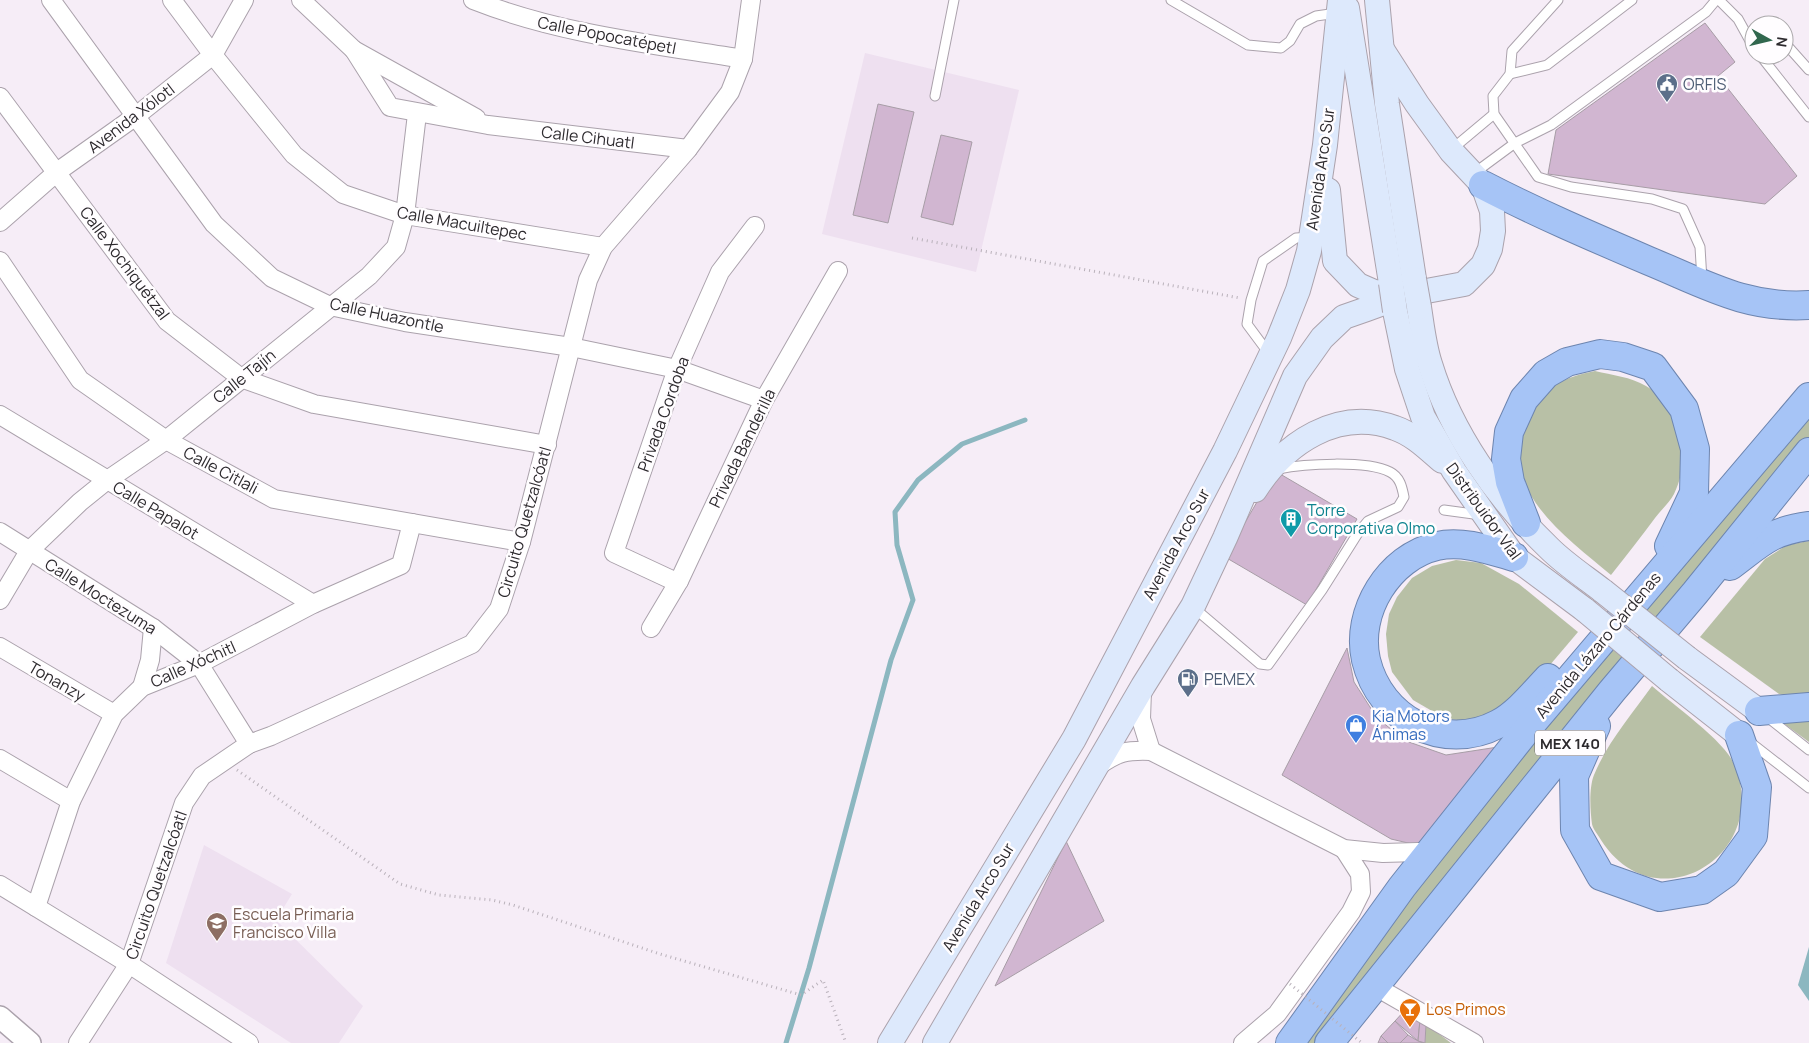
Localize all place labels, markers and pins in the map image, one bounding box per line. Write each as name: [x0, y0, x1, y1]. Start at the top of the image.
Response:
public building icon: ORFIS: [1655, 72, 1679, 103]
place label: ORFIS: [1683, 73, 1726, 95]
place label: Torre Corporativa Olmo: [1307, 499, 1435, 539]
building icon: Torre Corporativa Olmo: [1279, 507, 1303, 538]
fuel station icon: PEMEX: [1176, 667, 1200, 698]
place label: PEMEX: [1204, 668, 1255, 690]
place label: Kia Motors Ánimas: [1372, 705, 1450, 745]
shop icon: Kia Motors Ánimas: [1344, 713, 1368, 744]
place label: Escuela Primaria Francisco Villa: [233, 903, 354, 943]
school or university icon: Escuela Primaria Francisco Villa: [205, 911, 229, 942]
bar icon: Los Primos: [1398, 997, 1422, 1028]
place label: Los Primos: [1426, 998, 1506, 1020]

